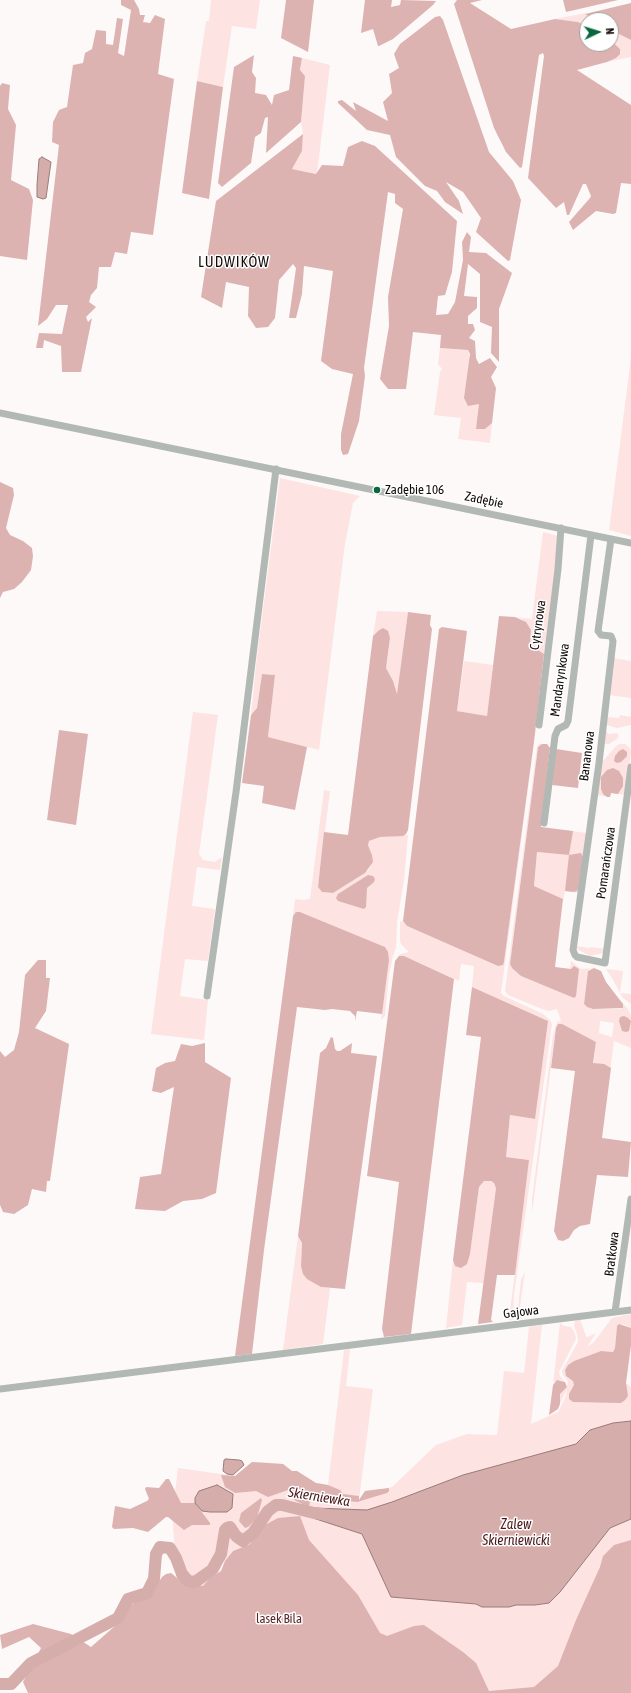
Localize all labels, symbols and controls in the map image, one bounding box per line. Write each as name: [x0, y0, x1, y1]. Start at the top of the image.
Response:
north arrow: [579, 12, 619, 52]
text: N: [604, 28, 616, 35]
district label: LUDWIKÓW: [198, 253, 270, 271]
place label: Zadębie 106: [385, 482, 444, 498]
marker: Zadębie 106: [372, 485, 382, 495]
street label: Zadębie: [463, 488, 505, 512]
street label: Cytrynowa: [527, 599, 549, 651]
street label: Mandarynkowa: [547, 642, 573, 718]
street label: Bananowa: [576, 730, 598, 782]
street label: Pomarańczowa: [593, 826, 619, 900]
street label: Bratkowa: [602, 1231, 622, 1277]
street label: Gajowa: [502, 1302, 540, 1322]
water label: Skierniewka: [287, 1484, 351, 1510]
water label: Zalew Skierniewicki: [482, 1517, 550, 1550]
park label: lasek Bila: [256, 1611, 302, 1627]

